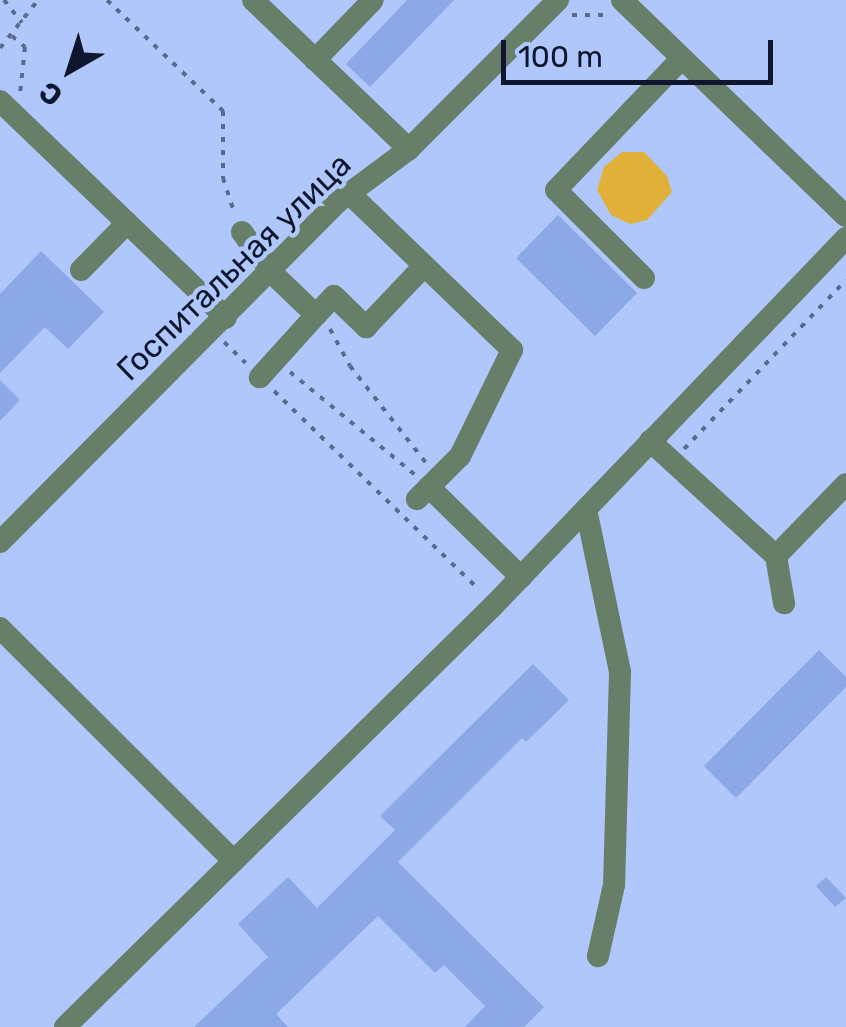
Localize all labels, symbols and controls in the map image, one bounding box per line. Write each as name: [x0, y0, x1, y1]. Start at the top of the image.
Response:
north arrow: [20, 20, 120, 120]
scale bar: [506, 20, 778, 82]
text: 100 m: [518, 39, 603, 75]
text: С: [33, 75, 69, 113]
street label: Госпитальная улица: [109, 145, 359, 389]

